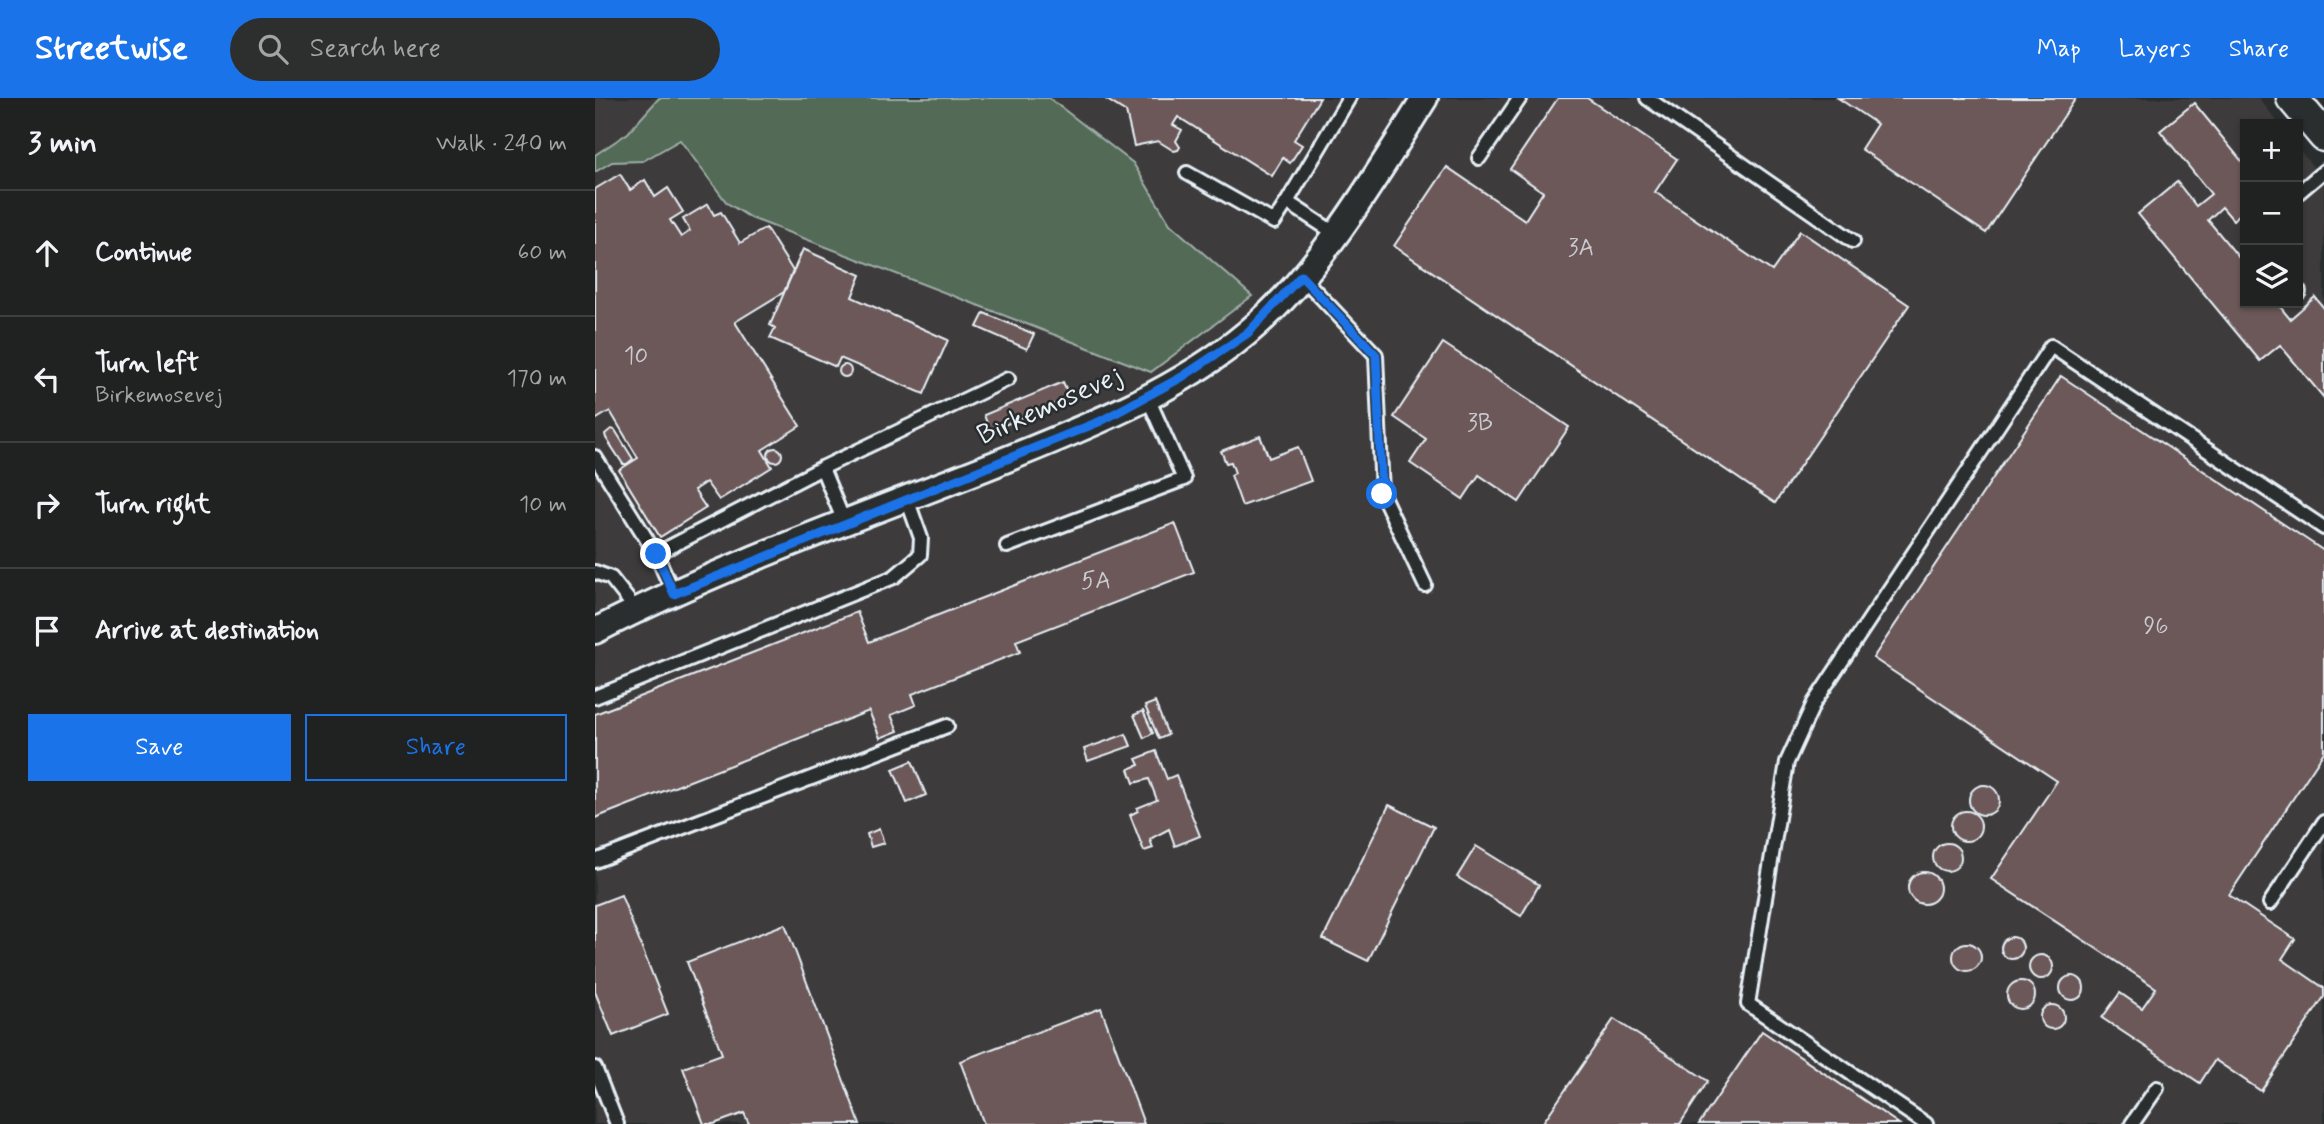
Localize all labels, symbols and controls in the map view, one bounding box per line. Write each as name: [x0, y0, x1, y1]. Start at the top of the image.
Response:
search box: [230, 18, 720, 81]
text: Streetwise: [35, 27, 188, 71]
icon: search: [254, 30, 292, 68]
text: Search here: [310, 32, 441, 66]
text: Map: [2037, 34, 2081, 65]
text: Layers: [2119, 34, 2191, 65]
text: Share: [2229, 34, 2289, 65]
map controls: [2240, 119, 2303, 308]
button: +: [2240, 119, 2303, 182]
text: 3 min: [28, 124, 97, 163]
text: Walk · 240 m: [436, 129, 567, 159]
button: −: [2240, 182, 2303, 245]
house number: 3A: [1568, 233, 1594, 264]
icon: ahead: [28, 234, 66, 272]
text: Continue: [95, 236, 192, 270]
text: 60 m: [518, 238, 567, 268]
button: layers: [2240, 245, 2303, 308]
house number: 10: [624, 341, 648, 372]
text: Turn left: [95, 347, 199, 381]
street label: Birkemosevej: [972, 358, 1128, 454]
icon: left: [28, 360, 66, 398]
text: 170 m: [507, 364, 567, 394]
text: Birkemosevej: [95, 381, 223, 411]
house number: 3B: [1467, 408, 1493, 439]
route start: [1366, 478, 1397, 509]
icon: right: [28, 486, 66, 524]
text: Turn right: [95, 488, 211, 522]
text: 10 m: [519, 490, 567, 520]
route end: [640, 538, 671, 569]
house number: 5A: [1081, 566, 1111, 597]
house number: 96: [2143, 611, 2169, 642]
icon: arrive: [28, 612, 66, 650]
text: Arrive at destination: [95, 614, 319, 648]
button: Save: [28, 714, 291, 781]
button: Share: [305, 714, 567, 781]

